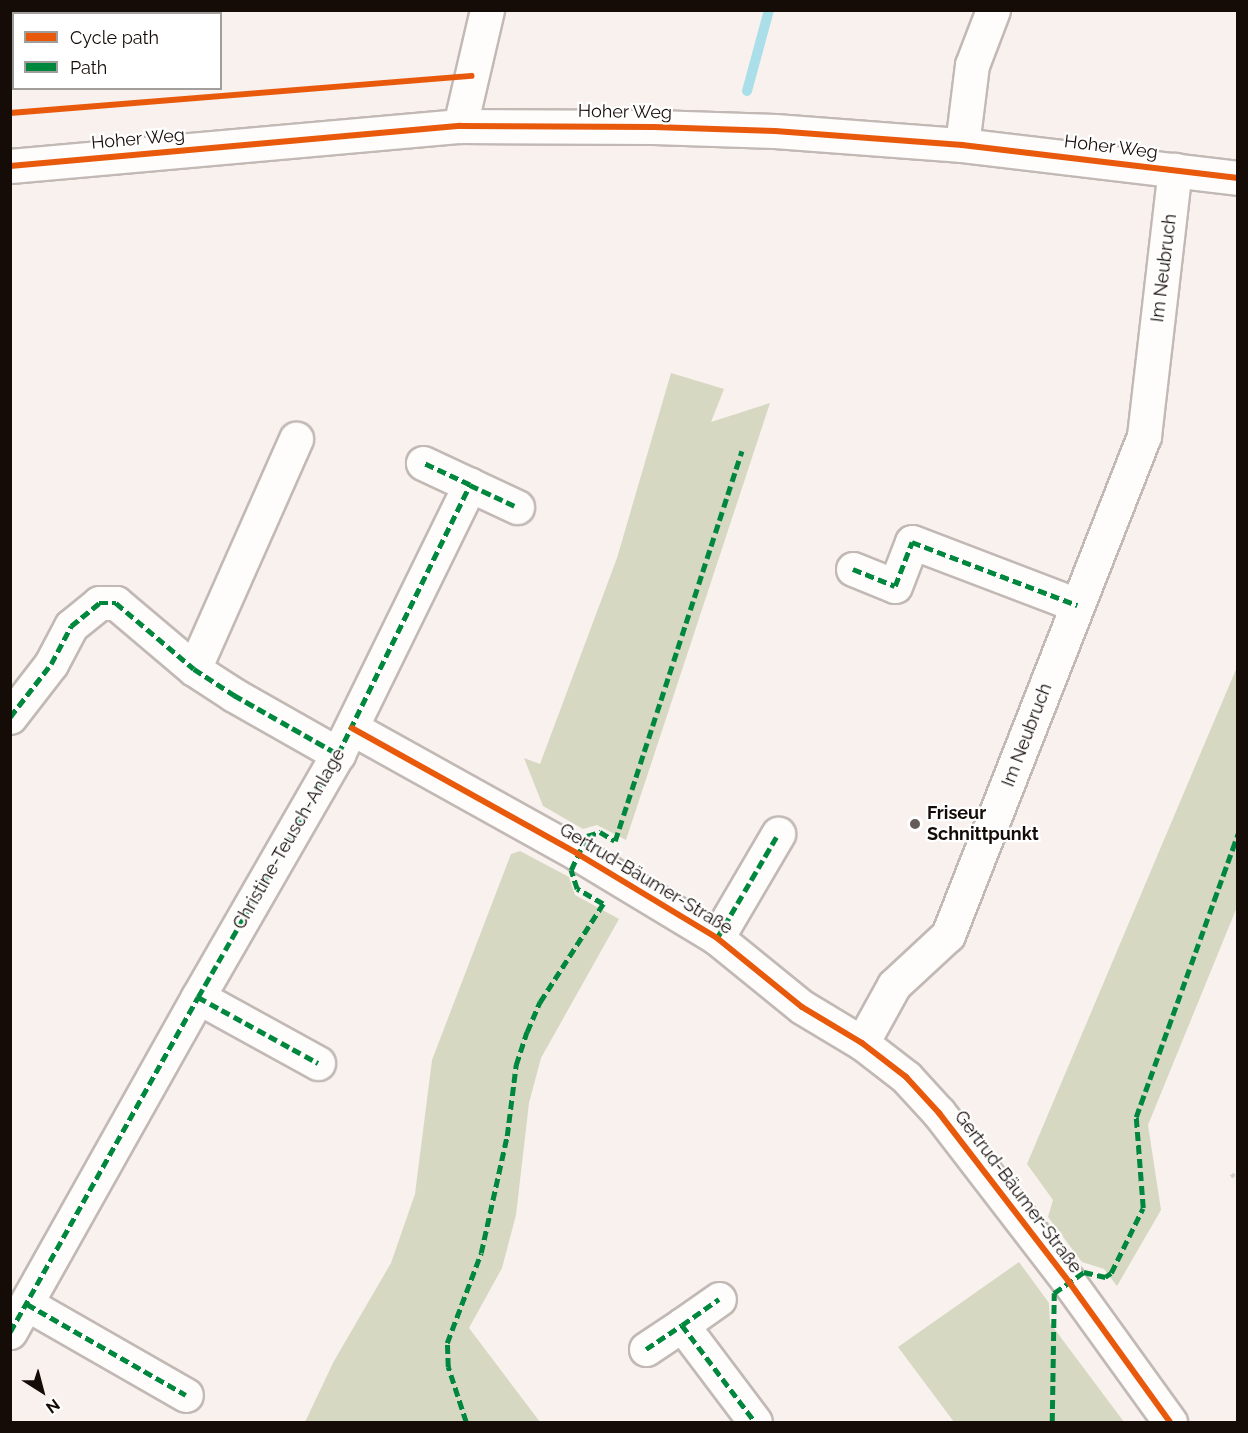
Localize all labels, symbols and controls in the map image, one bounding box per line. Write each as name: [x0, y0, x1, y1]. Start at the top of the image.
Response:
legend: [12, 12, 222, 90]
text: Cycle path: [70, 27, 159, 48]
text: Path: [70, 57, 107, 78]
street label: Hoher Weg: [577, 100, 673, 124]
street label: Hoher Weg: [90, 124, 186, 154]
street label: Hoher Weg: [1062, 130, 1160, 164]
street label: Im Neubruch: [1147, 213, 1181, 323]
street label: Im Neubruch: [997, 680, 1057, 790]
street label: Christine-Teusch-Anlage: [228, 745, 350, 933]
place label: Friseur Schnittpunkt: [927, 803, 1039, 846]
marker: Friseur Schnittpunkt: [908, 817, 922, 831]
street label: Gertrud-Bäumer-Straße: [556, 819, 736, 939]
street label: Gertrud-Bäumer-Straße: [950, 1107, 1086, 1277]
north arrow: [12, 1361, 72, 1421]
text: N: [42, 1395, 63, 1417]

